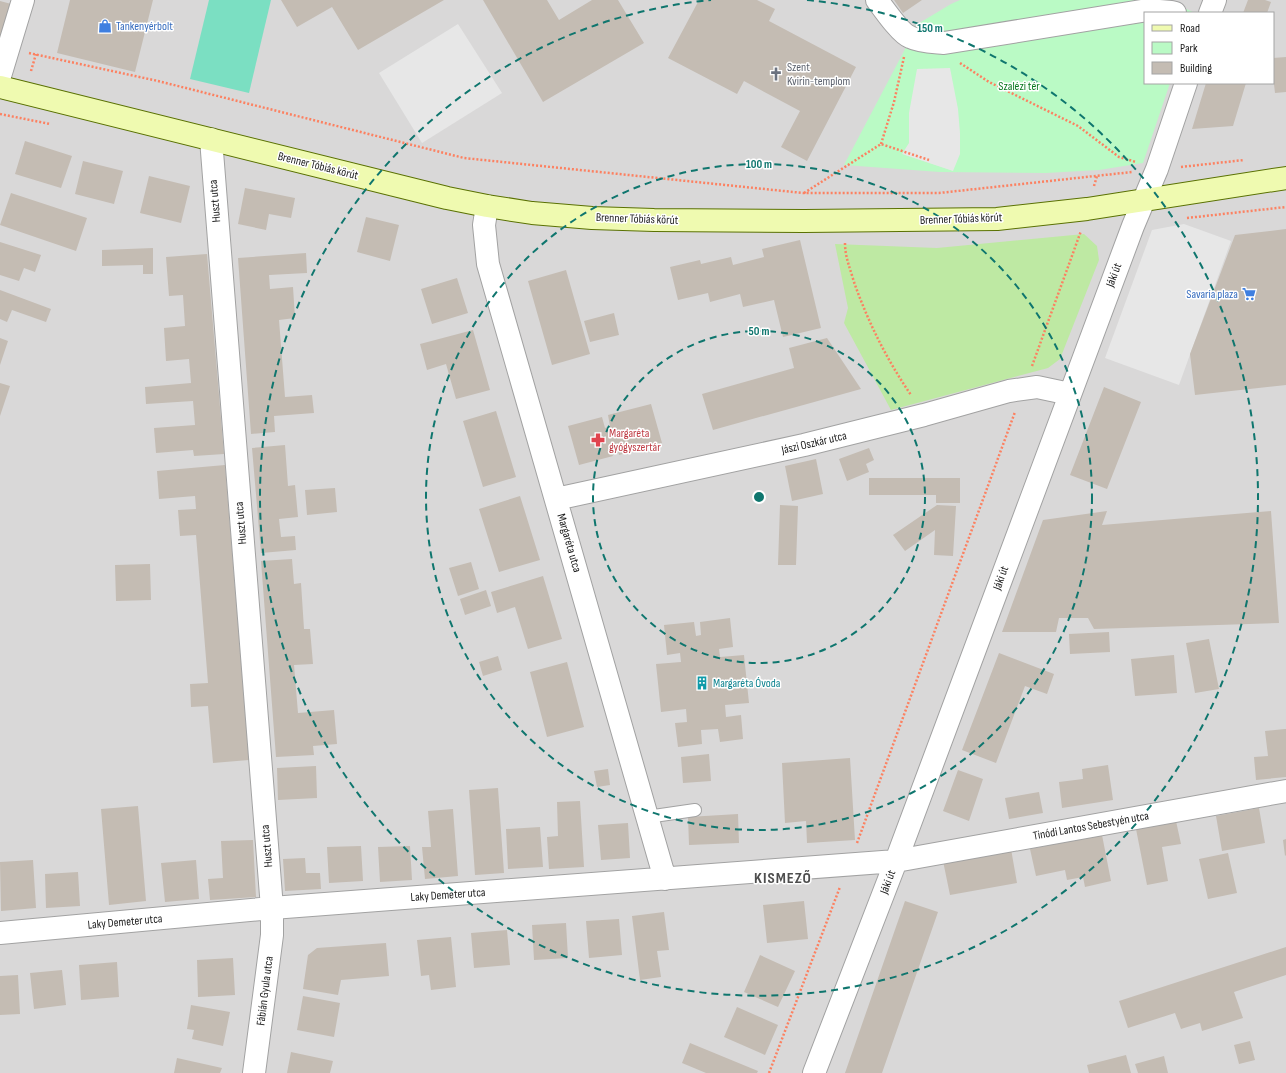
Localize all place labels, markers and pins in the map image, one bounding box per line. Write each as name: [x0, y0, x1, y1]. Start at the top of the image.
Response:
shop icon: Tankenyérbolt: [97, 18, 113, 34]
place label: Tankenyérbolt: [116, 19, 173, 34]
place label: Szent Kvirin-templom: [787, 60, 851, 89]
church icon: Szent Kvirin-templom: [768, 66, 784, 82]
supermarket icon: Savaria plaza: [1241, 286, 1257, 302]
place label: Savaria plaza: [1186, 287, 1238, 302]
place label: Margaréta gyógyszertár: [609, 426, 661, 455]
pharmacy icon: Margaréta gyógyszertár: [590, 432, 606, 448]
centre of rings: [752, 490, 766, 504]
building icon: Margaréta Óvoda: [694, 675, 710, 691]
place label: Margaréta Óvoda: [713, 676, 781, 691]

